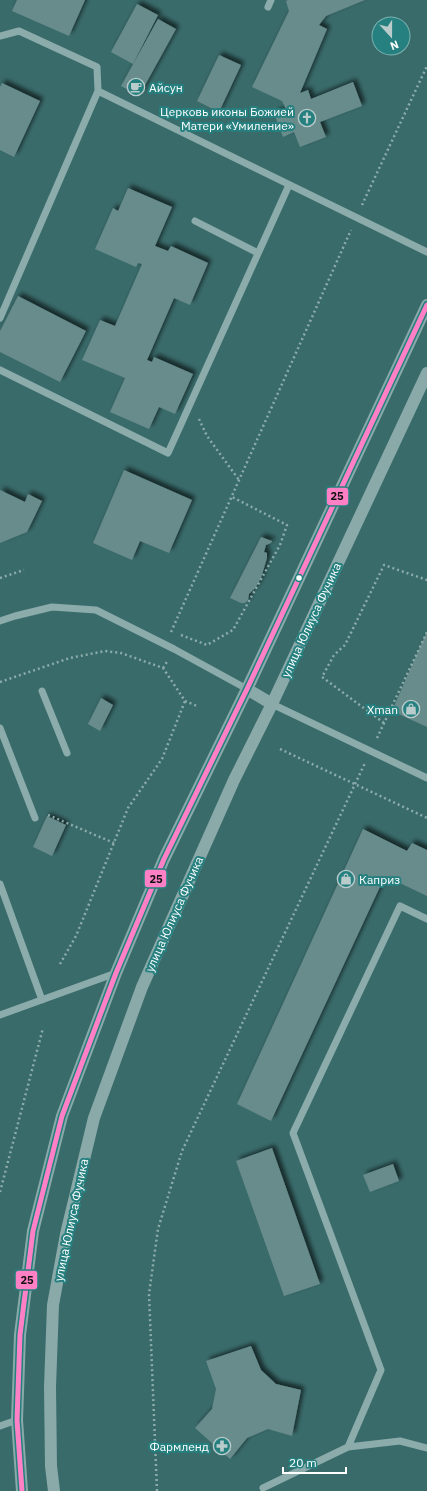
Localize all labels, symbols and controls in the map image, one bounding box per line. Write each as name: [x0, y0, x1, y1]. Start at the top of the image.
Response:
north arrow: [371, 16, 411, 56]
text: N: [388, 37, 401, 53]
cafe icon: Айсун: [126, 77, 146, 97]
place label: Айсун: [149, 80, 183, 95]
place label: Церковь иконы Божией Матери «Умиление»: [160, 104, 294, 133]
church icon: Церковь иконы Божией Матери «Умиление»: [297, 108, 317, 128]
line badge: 25: [326, 487, 349, 506]
text: 25: [330, 489, 344, 503]
street label: улица Юлиуса Фучика: [278, 560, 344, 680]
unlabelled marker: [294, 573, 304, 583]
shop icon: Xman: [401, 699, 421, 719]
place label: Xman: [367, 702, 398, 717]
street label: улица Юлиуса Фучика: [142, 853, 206, 974]
line badge: 25: [144, 869, 167, 888]
shop icon: Каприз: [336, 869, 356, 889]
text: 25: [149, 872, 163, 886]
place label: Каприз: [359, 872, 400, 887]
street label: улица Юлиуса Фучика: [51, 1157, 91, 1283]
line badge: 25: [15, 1270, 38, 1290]
text: 25: [20, 1273, 34, 1287]
pharmacy icon: Фармленд: [212, 1436, 232, 1456]
place label: Фармленд: [150, 1439, 209, 1454]
scale bar: [283, 1449, 346, 1475]
text: 20 m: [289, 1455, 317, 1470]

